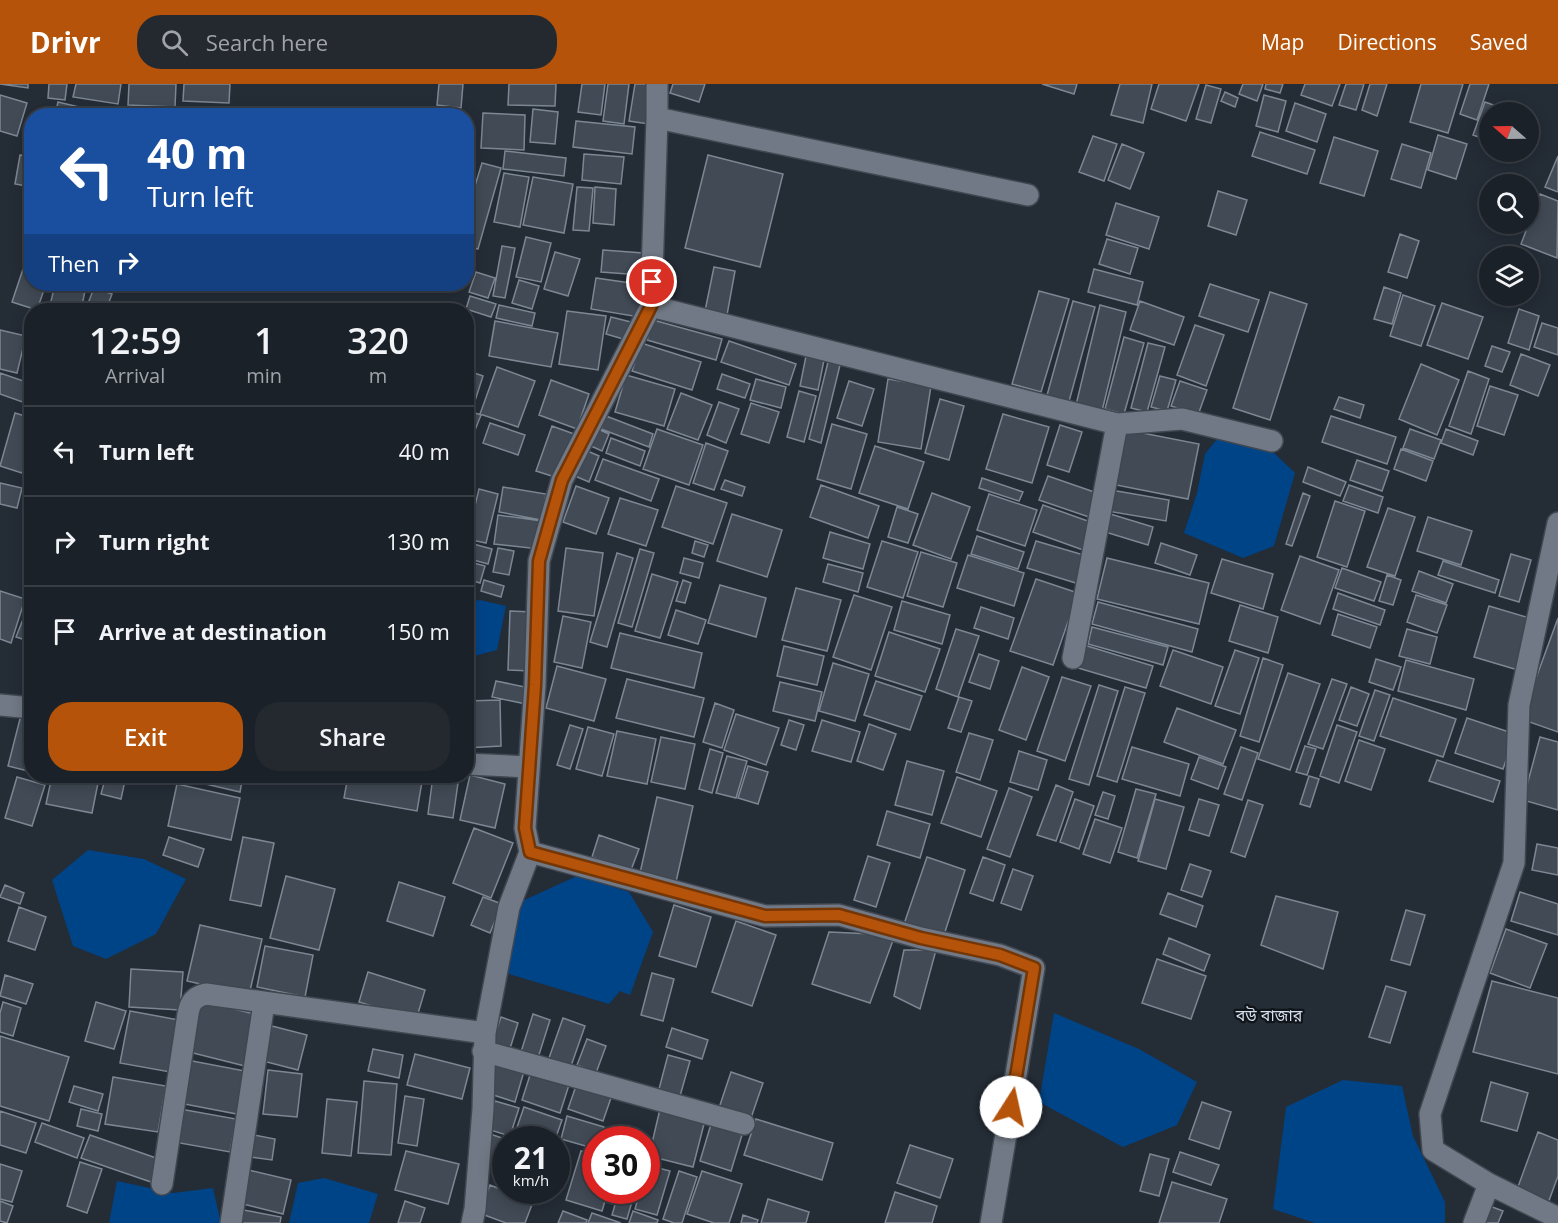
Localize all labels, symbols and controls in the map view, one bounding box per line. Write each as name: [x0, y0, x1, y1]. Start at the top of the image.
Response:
search box: [137, 15, 557, 69]
text: Drivr: [30, 23, 101, 61]
icon: search: [158, 26, 191, 59]
text: Search here: [206, 27, 328, 57]
text: Map: [1261, 28, 1304, 56]
text: Directions: [1337, 28, 1437, 56]
text: Saved: [1470, 28, 1528, 56]
north arrow: [1479, 102, 1539, 162]
map controls: [1479, 102, 1539, 306]
text: 40 m: [147, 124, 247, 181]
icon: left: [48, 132, 126, 210]
button: search: [1479, 174, 1539, 234]
text: Turn left: [147, 178, 254, 215]
icon: right: [111, 246, 144, 279]
button: layers: [1479, 246, 1539, 306]
text: Then: [48, 248, 99, 278]
pin: [626, 256, 677, 307]
icon: arrive: [635, 265, 668, 298]
text: 12:59: [89, 316, 181, 365]
text: 1: [254, 316, 275, 365]
text: 320: [347, 316, 409, 365]
text: Arrival: [105, 362, 165, 389]
text: min: [246, 362, 282, 389]
text: m: [369, 362, 387, 389]
icon: left: [48, 435, 81, 468]
text: Turn left: [99, 436, 194, 466]
text: 40 m: [399, 436, 450, 466]
icon: right: [48, 525, 81, 558]
text: Turn right: [99, 526, 210, 556]
text: 130 m: [386, 526, 450, 556]
icon: arrive: [48, 615, 81, 648]
text: Arrive at destination: [99, 616, 327, 646]
text: 150 m: [386, 616, 450, 646]
button: Exit: [48, 702, 243, 771]
button: Share: [255, 702, 450, 771]
district label: বউ বাজার: [1235, 1004, 1303, 1026]
position arrow: [979, 1075, 1043, 1139]
speed limit sign: 30: [582, 1126, 660, 1204]
text: 21: [514, 1137, 548, 1178]
text: km/h: [513, 1170, 549, 1190]

